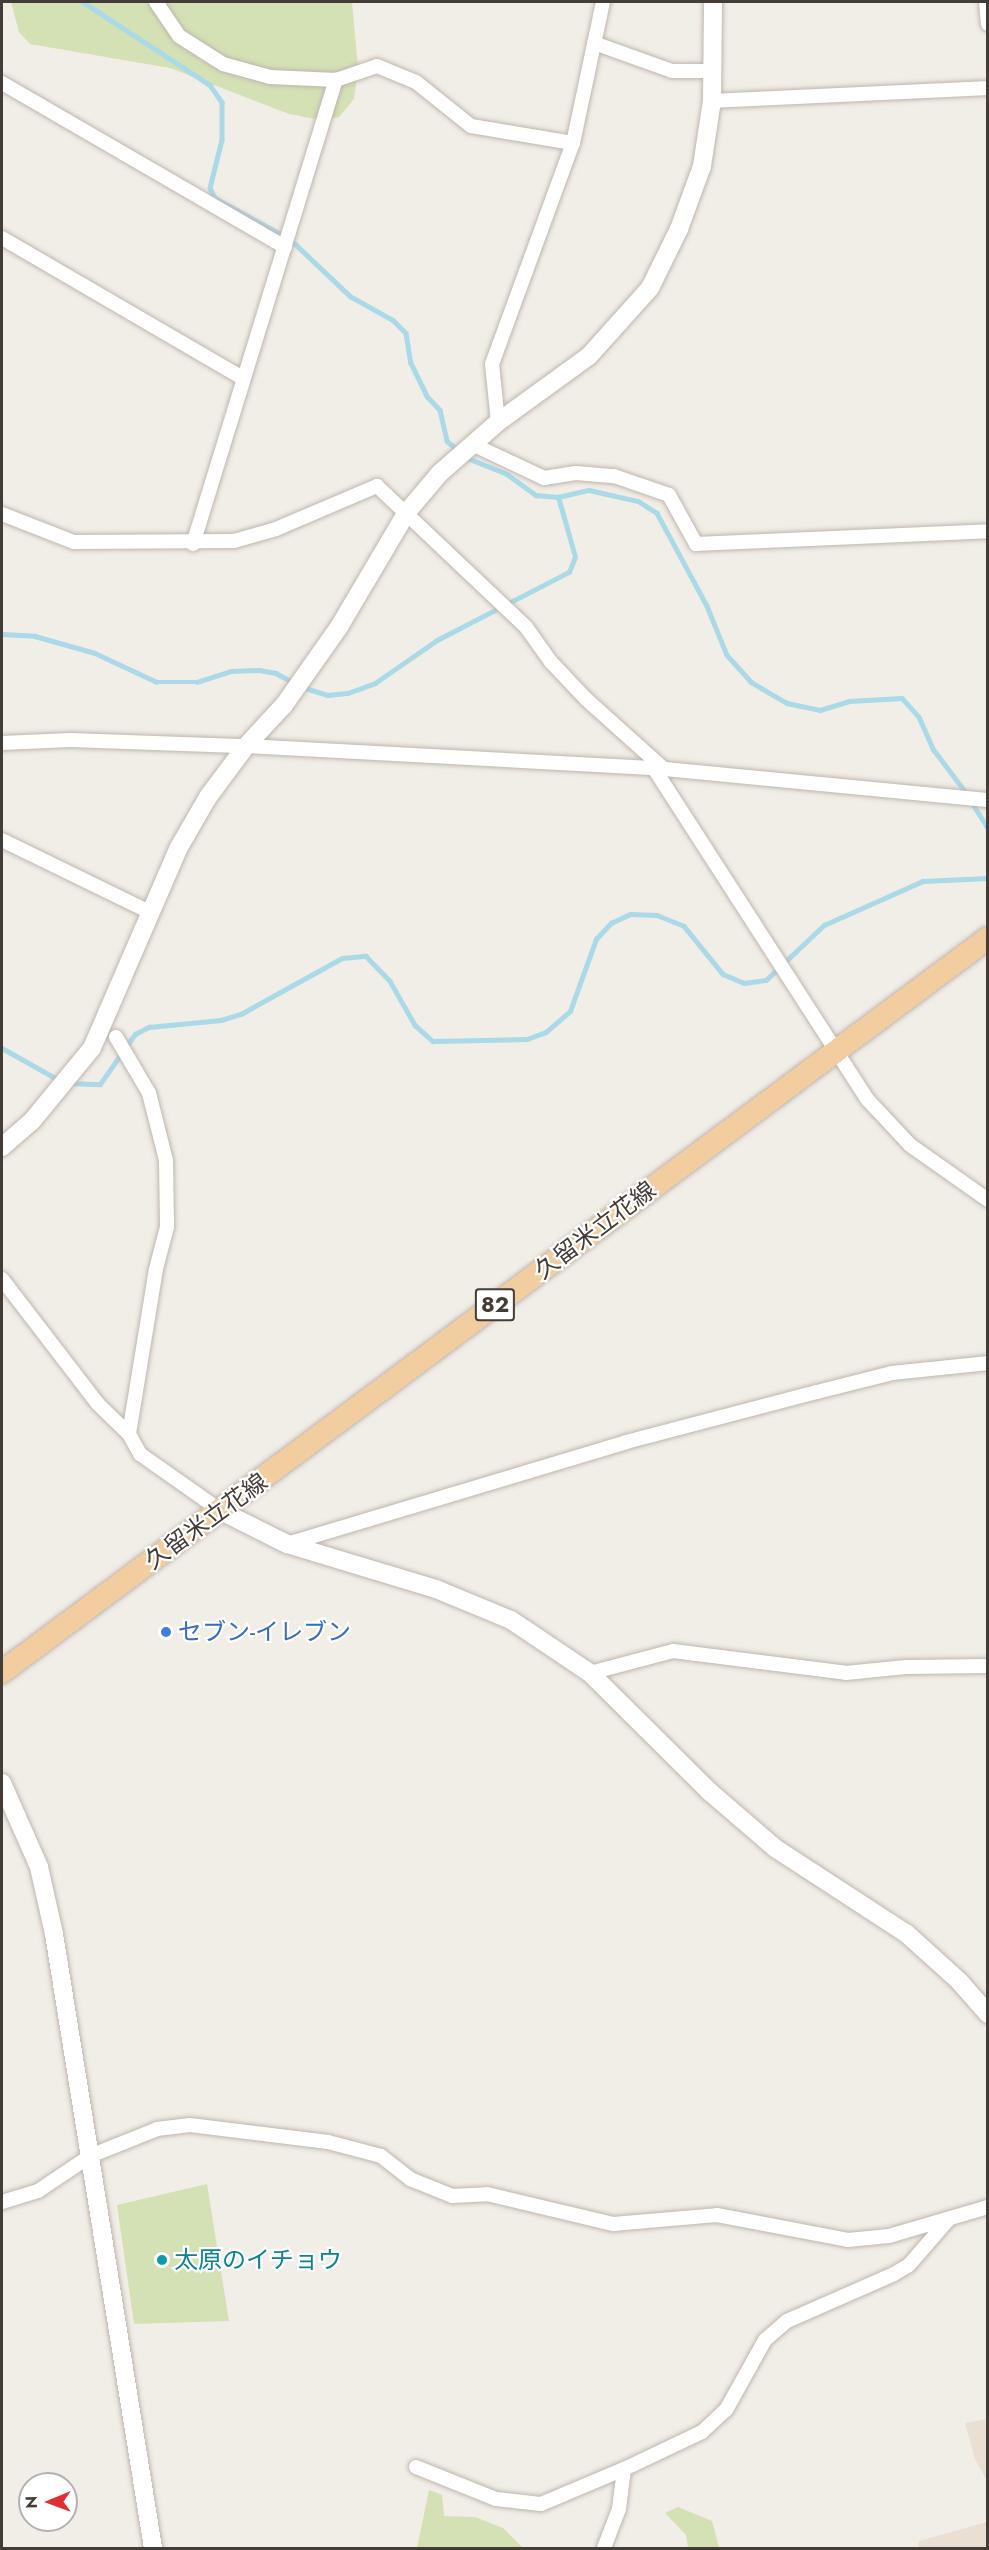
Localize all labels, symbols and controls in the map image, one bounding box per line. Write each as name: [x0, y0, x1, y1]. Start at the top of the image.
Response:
street label: 久留米立花線: [529, 1175, 661, 1285]
road number: 82: [474, 1286, 516, 1324]
street label: 久留米立花線: [139, 1467, 273, 1575]
place label: セブン-イレブン: [178, 1618, 351, 1646]
marker: セブン-イレブン: [159, 1625, 173, 1639]
place label: 太原のイチョウ: [174, 2246, 342, 2274]
marker: 太原のイチョウ: [155, 2253, 169, 2267]
north arrow: [18, 2472, 78, 2532]
text: N: [20, 2496, 43, 2509]

